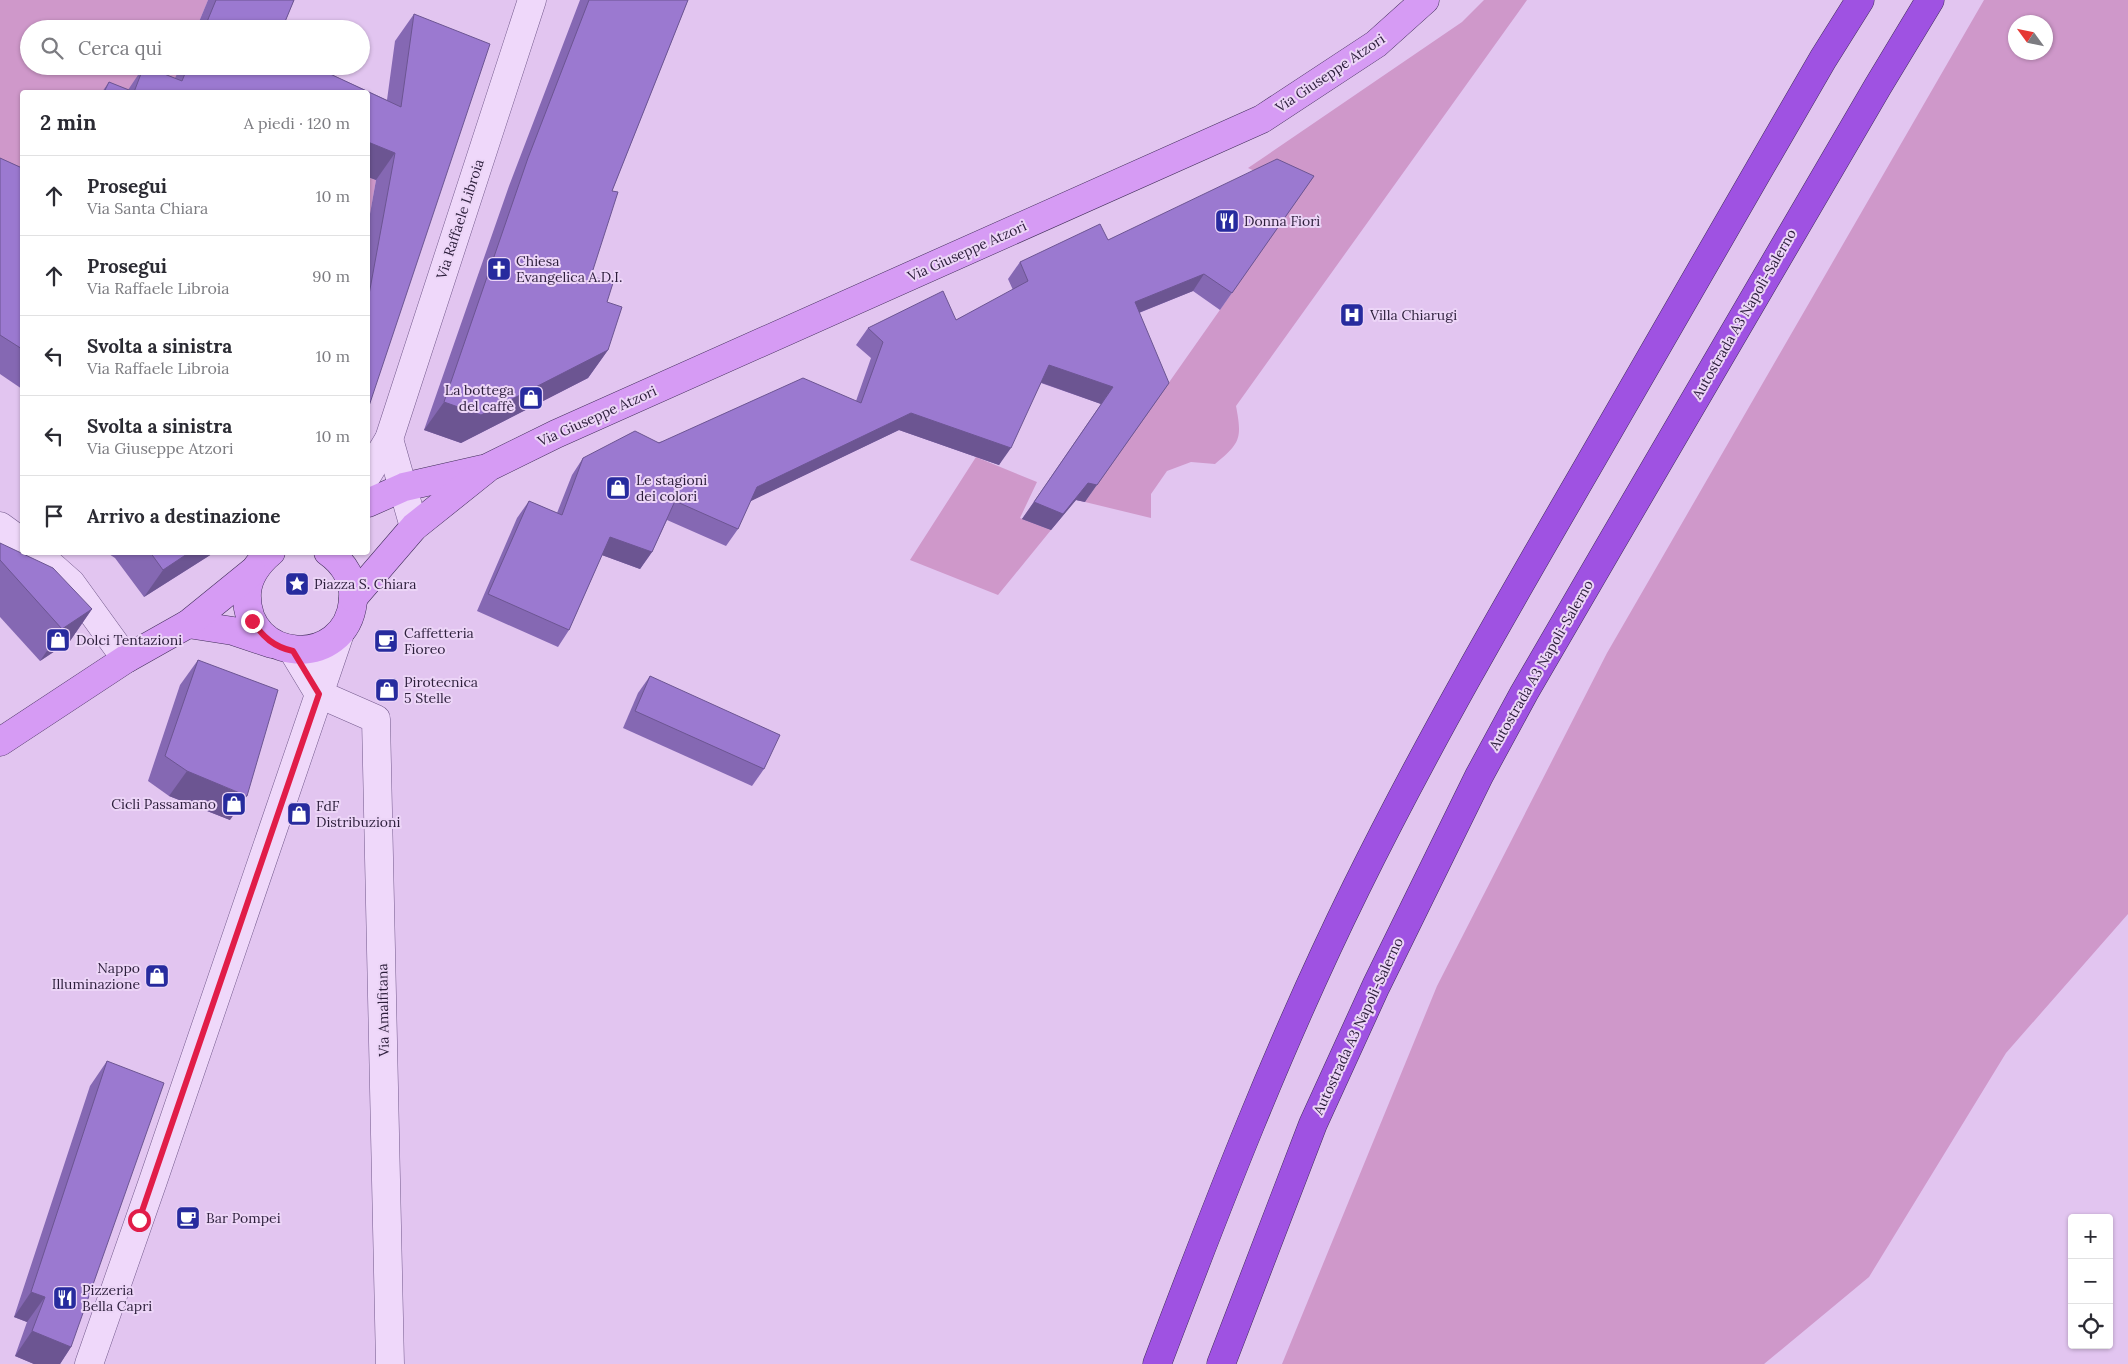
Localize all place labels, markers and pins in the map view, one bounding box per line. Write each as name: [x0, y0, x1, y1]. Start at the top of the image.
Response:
restaurant icon: Donna Fiorì: [1214, 208, 1240, 234]
place label: Donna Fiorì: [1244, 212, 1320, 230]
place label: Chiesa Evangelica A.D.I.: [516, 252, 622, 286]
church icon: Chiesa Evangelica A.D.I.: [486, 256, 512, 282]
hospital icon: Villa Chiarugi: [1339, 302, 1365, 328]
place label: Villa Chiarugi: [1369, 306, 1457, 324]
place label: La bottega del caffè: [445, 381, 514, 415]
shop icon: La bottega del caffè: [518, 385, 544, 411]
place label: Le stagioni dei colori: [636, 471, 707, 505]
shop icon: Le stagioni dei colori: [605, 475, 631, 501]
place icon: Piazza S. Chiara: [284, 571, 310, 597]
place label: Piazza S. Chiara: [314, 575, 416, 593]
place label: Caffetteria Fioreo: [404, 624, 474, 658]
shop icon: Dolci Tentazioni: [45, 627, 71, 653]
cafe icon: Caffetteria Fioreo: [373, 628, 399, 654]
place label: Dolci Tentazioni: [76, 631, 182, 649]
place label: Pirotecnica 5 Stelle: [404, 673, 478, 707]
shop icon: Pirotecnica 5 Stelle: [374, 677, 400, 703]
shop icon: Cicli Passamano: [221, 791, 247, 817]
place label: Cicli Passamano: [111, 795, 216, 813]
place label: FdF Distribuzioni: [316, 797, 401, 831]
shop icon: FdF Distribuzioni: [286, 801, 312, 827]
place label: Nappo Illuminazione: [52, 959, 140, 993]
shop icon: Nappo Illuminazione: [144, 963, 170, 989]
cafe icon: Bar Pompei: [175, 1205, 201, 1231]
place label: Bar Pompei: [206, 1209, 281, 1227]
place label: Pizzeria Bella Capri: [82, 1281, 152, 1315]
restaurant icon: Pizzeria Bella Capri: [52, 1285, 78, 1311]

